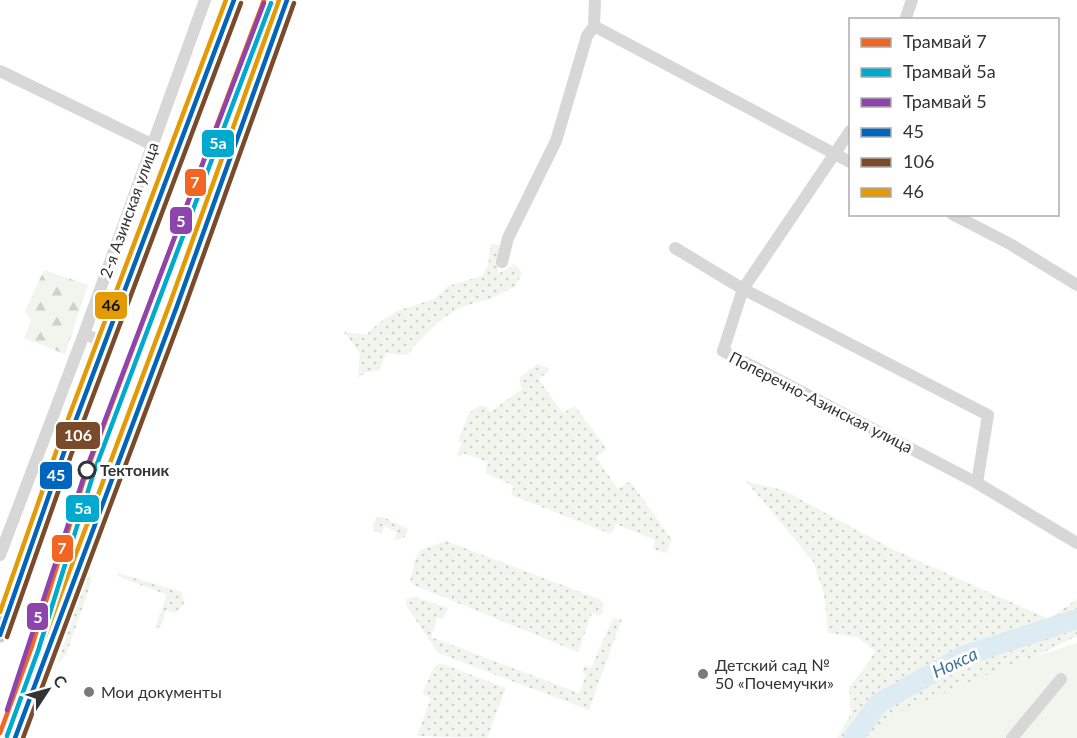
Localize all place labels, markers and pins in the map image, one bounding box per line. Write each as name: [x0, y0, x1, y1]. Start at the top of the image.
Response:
place label: Тектоник: [100, 460, 170, 479]
marker: Тектоник: [78, 461, 96, 479]
place label: Детский сад № 50 «Почемучки»: [715, 655, 834, 692]
marker: Детский сад № 50 «Почемучки»: [696, 667, 710, 681]
place label: Мои документы: [101, 682, 222, 701]
marker: Мои документы: [82, 685, 96, 699]

